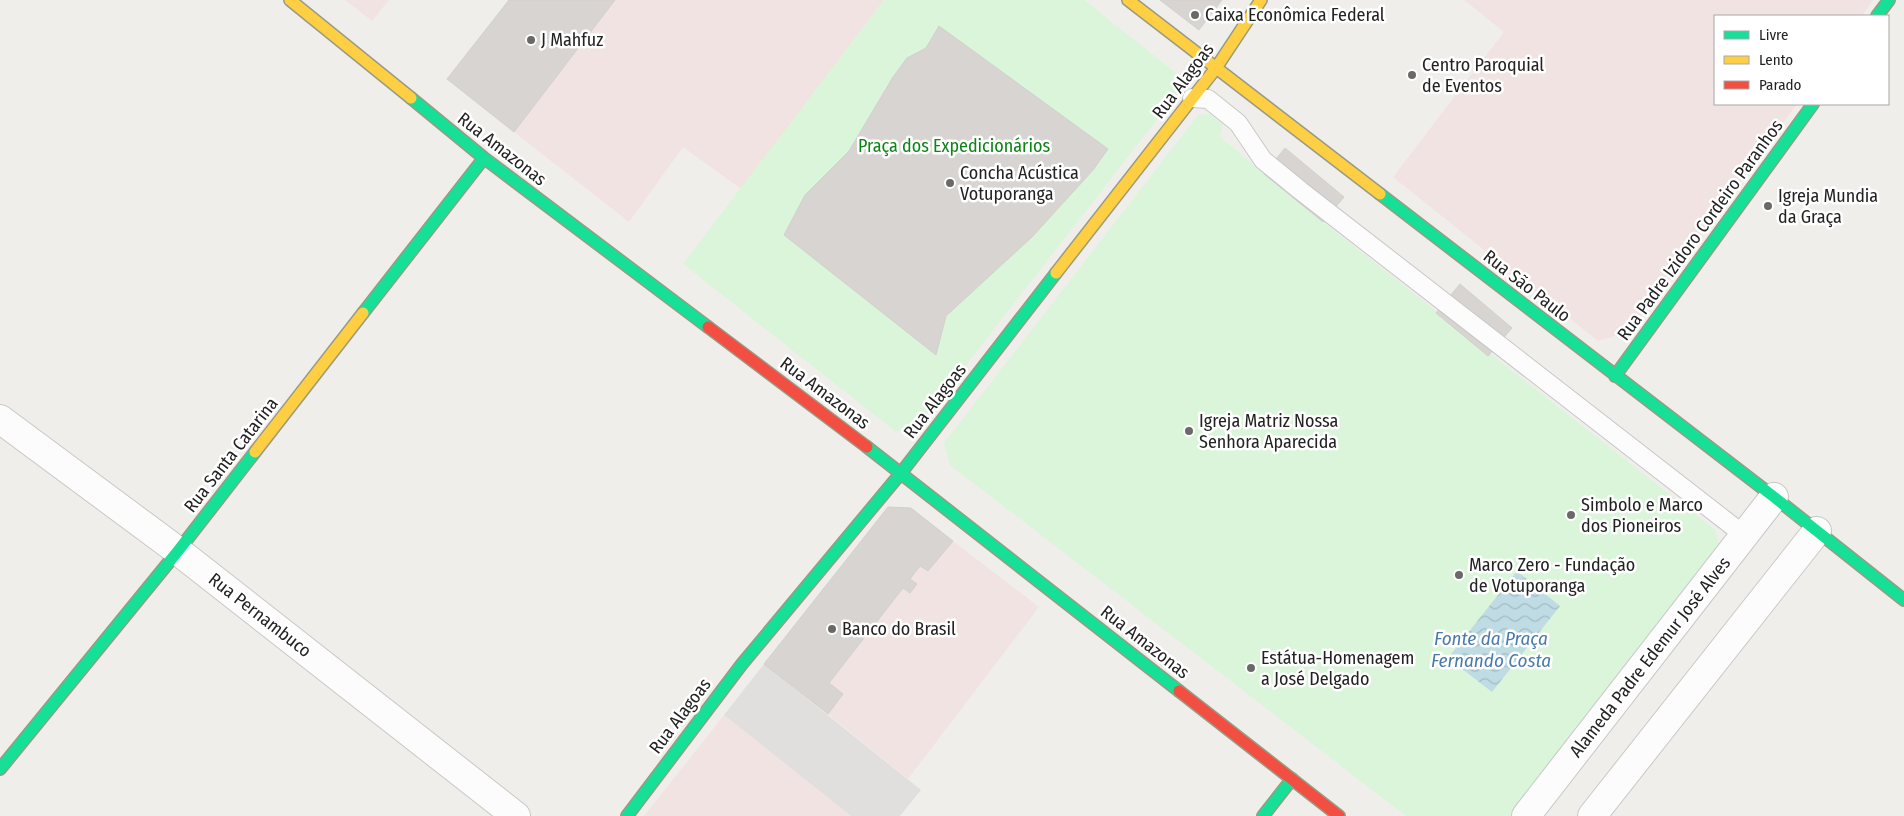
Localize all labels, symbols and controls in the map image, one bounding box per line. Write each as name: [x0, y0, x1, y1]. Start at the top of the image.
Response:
place label: Caixa Econômica Federal: [1205, 4, 1385, 26]
marker: Caixa Econômica Federal: [1189, 9, 1201, 21]
legend: [1714, 15, 1889, 105]
text: Livre: [1759, 26, 1788, 44]
place label: J Mahfuz: [541, 29, 603, 51]
marker: J Mahfuz: [525, 34, 537, 46]
street label: Rua Alagoas: [1147, 39, 1219, 123]
text: Lento: [1759, 51, 1793, 69]
place label: Centro Paroquial de Eventos: [1422, 54, 1544, 97]
marker: Centro Paroquial de Eventos: [1406, 69, 1418, 81]
text: Parado: [1759, 76, 1802, 94]
street label: Rua Amazonas: [453, 107, 551, 191]
street label: Rua Padre Izidoro Cordeiro Paranhos: [1612, 115, 1788, 345]
park label: Praça dos Expedicionários: [858, 135, 1050, 157]
place label: Concha Acústica Votuporanga: [960, 162, 1079, 205]
marker: Concha Acústica Votuporanga: [944, 177, 956, 189]
place label: Igreja Mundia da Graça: [1778, 185, 1878, 228]
marker: Igreja Mundia da Graça: [1762, 200, 1774, 212]
street label: Rua São Paulo: [1479, 245, 1575, 327]
street label: Rua Amazonas: [776, 352, 874, 434]
street label: Rua Alagoas: [899, 359, 971, 443]
street label: Rua Santa Catarina: [179, 393, 283, 517]
place label: Igreja Matriz Nossa Senhora Aparecida: [1199, 410, 1339, 453]
marker: Igreja Matriz Nossa Senhora Aparecida: [1183, 425, 1195, 437]
place label: Simbolo e Marco dos Pioneiros: [1581, 494, 1703, 537]
marker: Simbolo e Marco dos Pioneiros: [1565, 509, 1577, 521]
street label: Alameda Padre Edemur José Alves: [1565, 552, 1735, 762]
place label: Marco Zero - Fundação de Votuporanga: [1469, 554, 1635, 597]
street label: Rua Pernambuco: [204, 568, 316, 662]
marker: Marco Zero - Fundação de Votuporanga: [1453, 569, 1465, 581]
street label: Rua Amazonas: [1096, 600, 1194, 684]
place label: Banco do Brasil: [842, 618, 956, 640]
marker: Banco do Brasil: [826, 623, 838, 635]
water label: Fonte da Praça Fernando Costa: [1431, 627, 1551, 672]
place label: Estátua-Homenagem a José Delgado: [1261, 647, 1414, 690]
marker: Estátua-Homenagem a José Delgado: [1245, 662, 1257, 674]
street label: Rua Alagoas: [644, 674, 716, 758]

